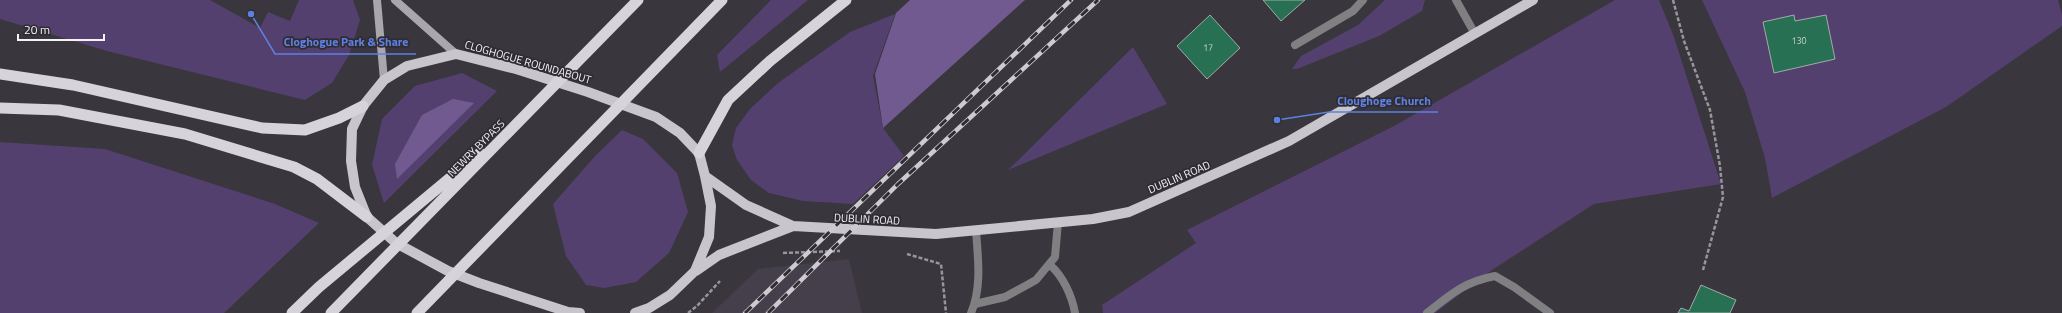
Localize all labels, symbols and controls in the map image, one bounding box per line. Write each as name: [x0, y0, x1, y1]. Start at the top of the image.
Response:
scale bar: [18, 16, 104, 42]
text: 20 m: [24, 20, 50, 39]
callout: Cloghogue Park & Share: [275, 30, 416, 54]
text: Cloghogue Park & Share: [284, 32, 408, 51]
house number: 130: [1791, 34, 1807, 47]
street label: CLOGHOGUE ROUNDABOUT: [463, 36, 593, 88]
house number: 17: [1203, 41, 1213, 54]
callout: Cloughoge Church: [1329, 88, 1438, 112]
text: Cloughoge Church: [1337, 91, 1431, 110]
street label: NEWRY BYPASS: [444, 116, 508, 180]
street label: DUBLIN ROAD: [1145, 157, 1213, 197]
street label: DUBLIN ROAD: [833, 209, 901, 229]

